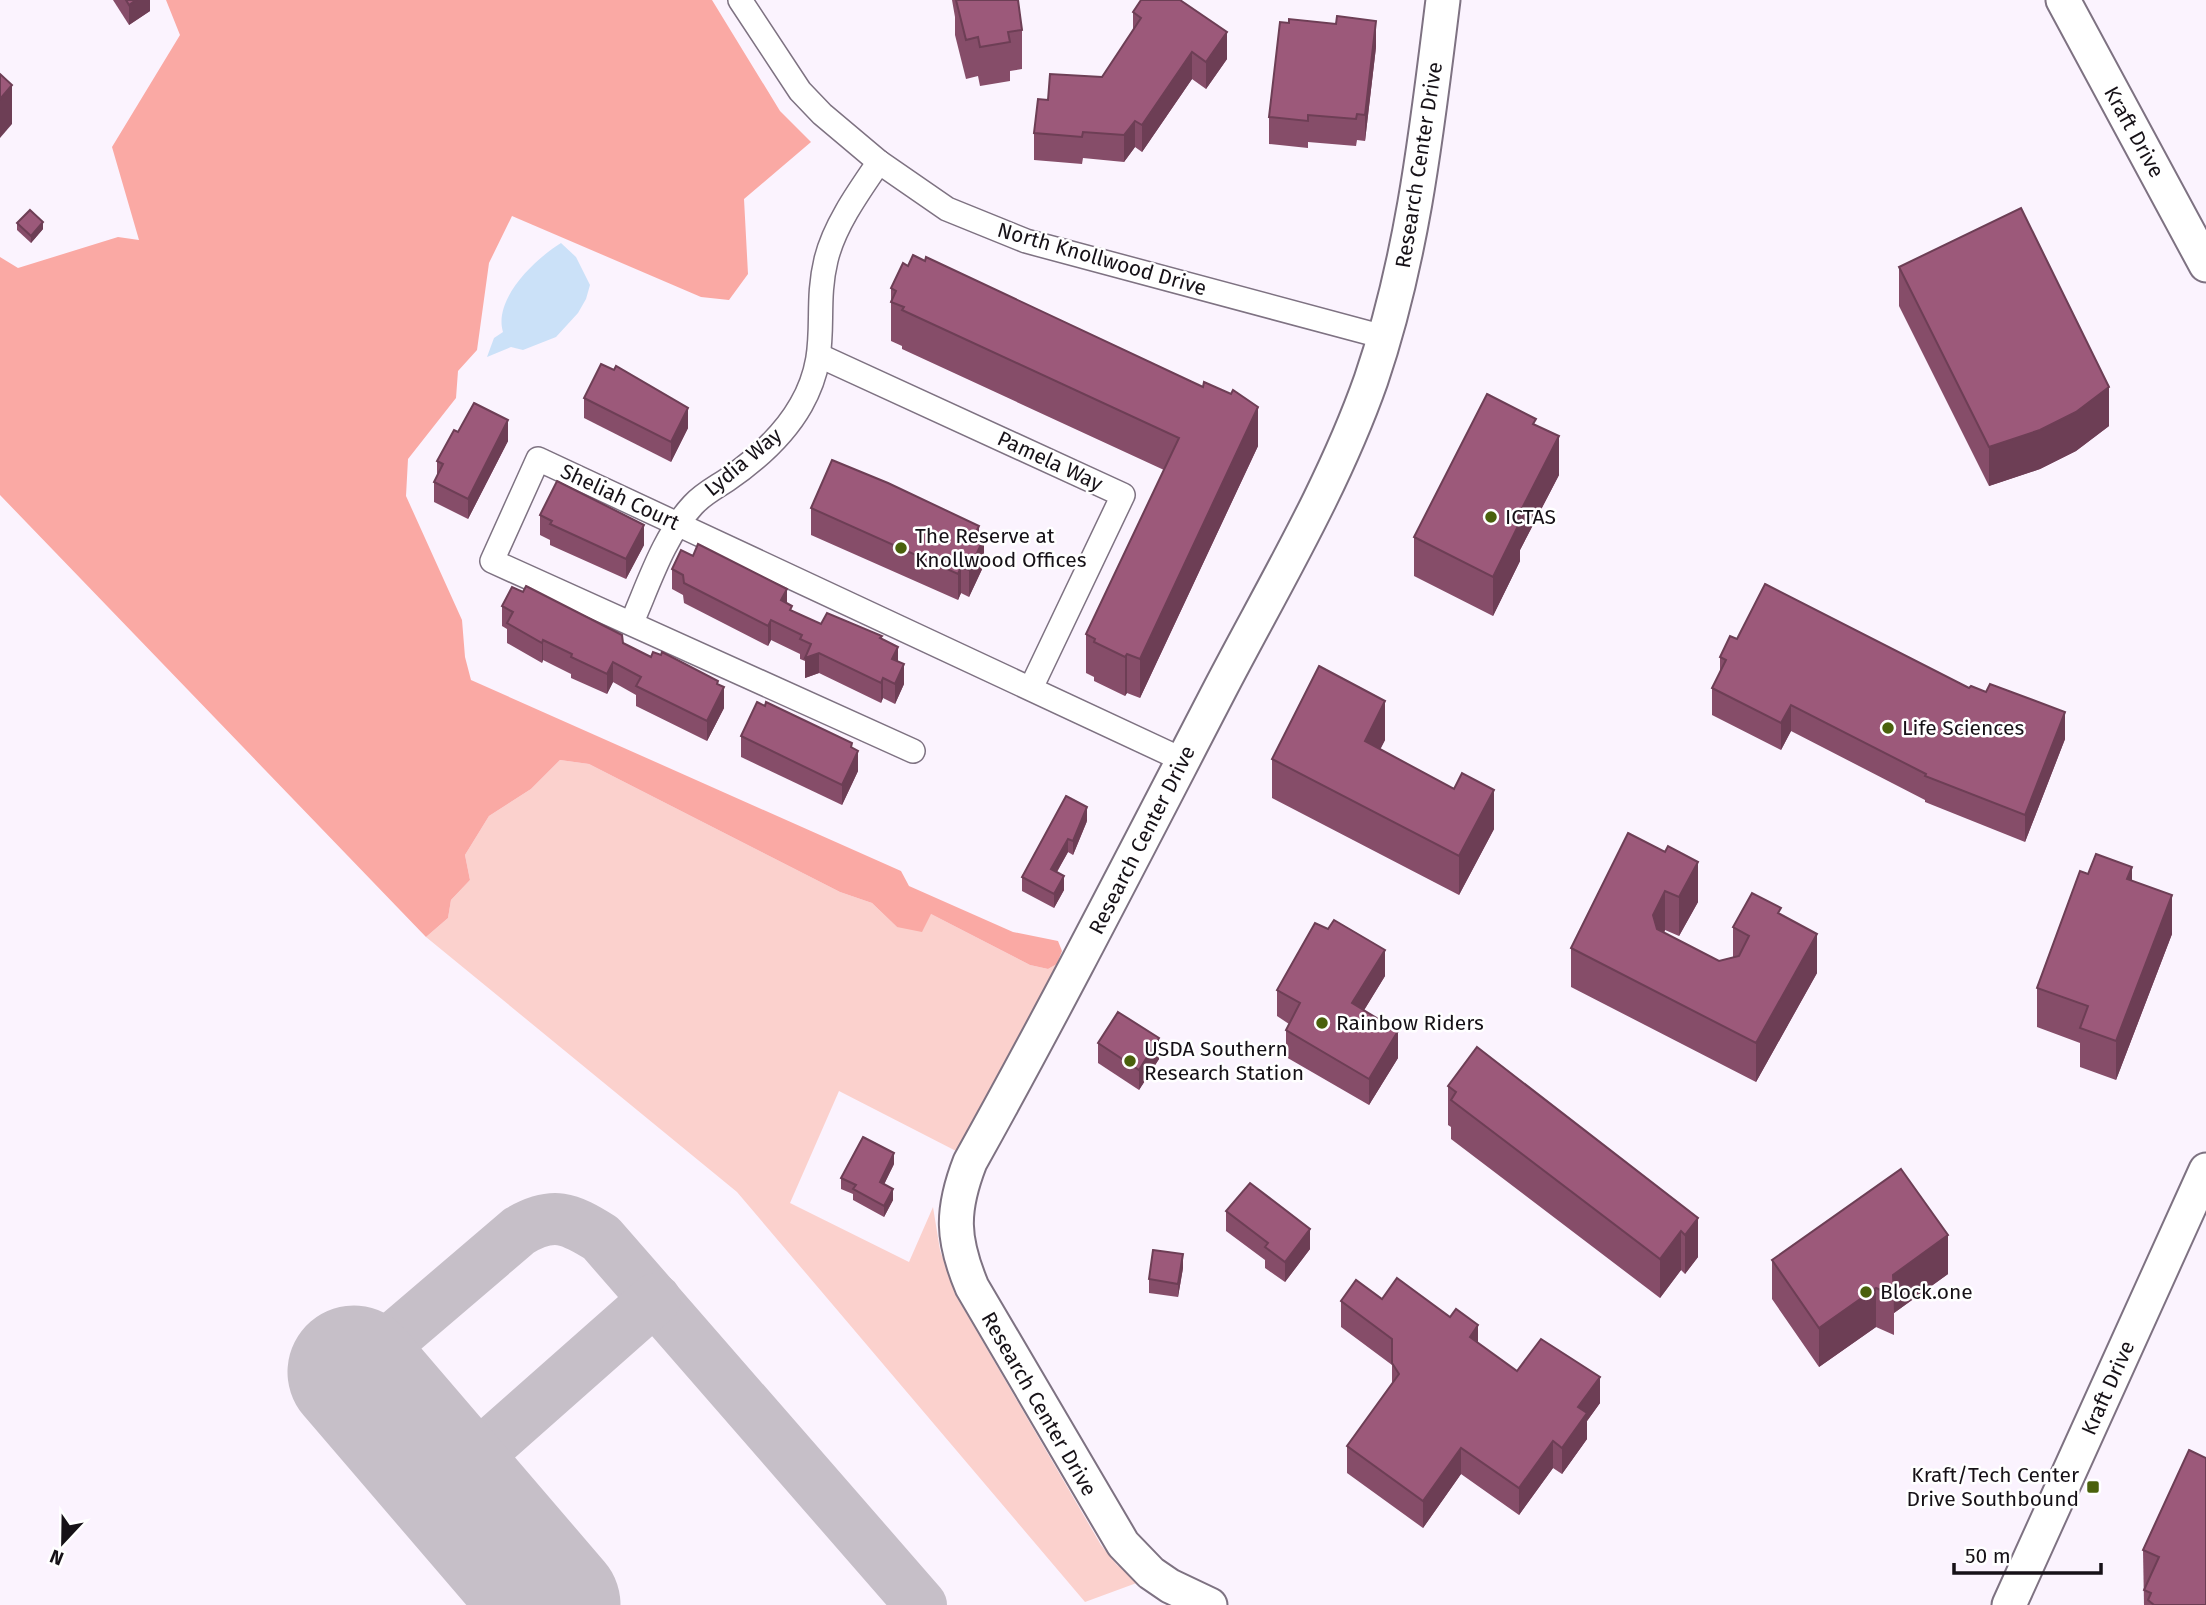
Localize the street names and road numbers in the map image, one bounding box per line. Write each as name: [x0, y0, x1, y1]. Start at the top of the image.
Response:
street label: Research Center Drive: [1390, 60, 1448, 270]
street label: Kraft Drive: [2098, 82, 2170, 182]
street label: North Knollwood Drive: [994, 217, 1210, 301]
street label: Lydia Way: [699, 422, 787, 502]
street label: Pamela Way: [993, 425, 1107, 497]
street label: Sheliah Court: [556, 458, 684, 536]
street label: Research Center Drive: [1083, 741, 1201, 939]
street label: Research Center Drive: [976, 1307, 1102, 1501]
street label: Kraft Drive: [2076, 1337, 2140, 1439]

